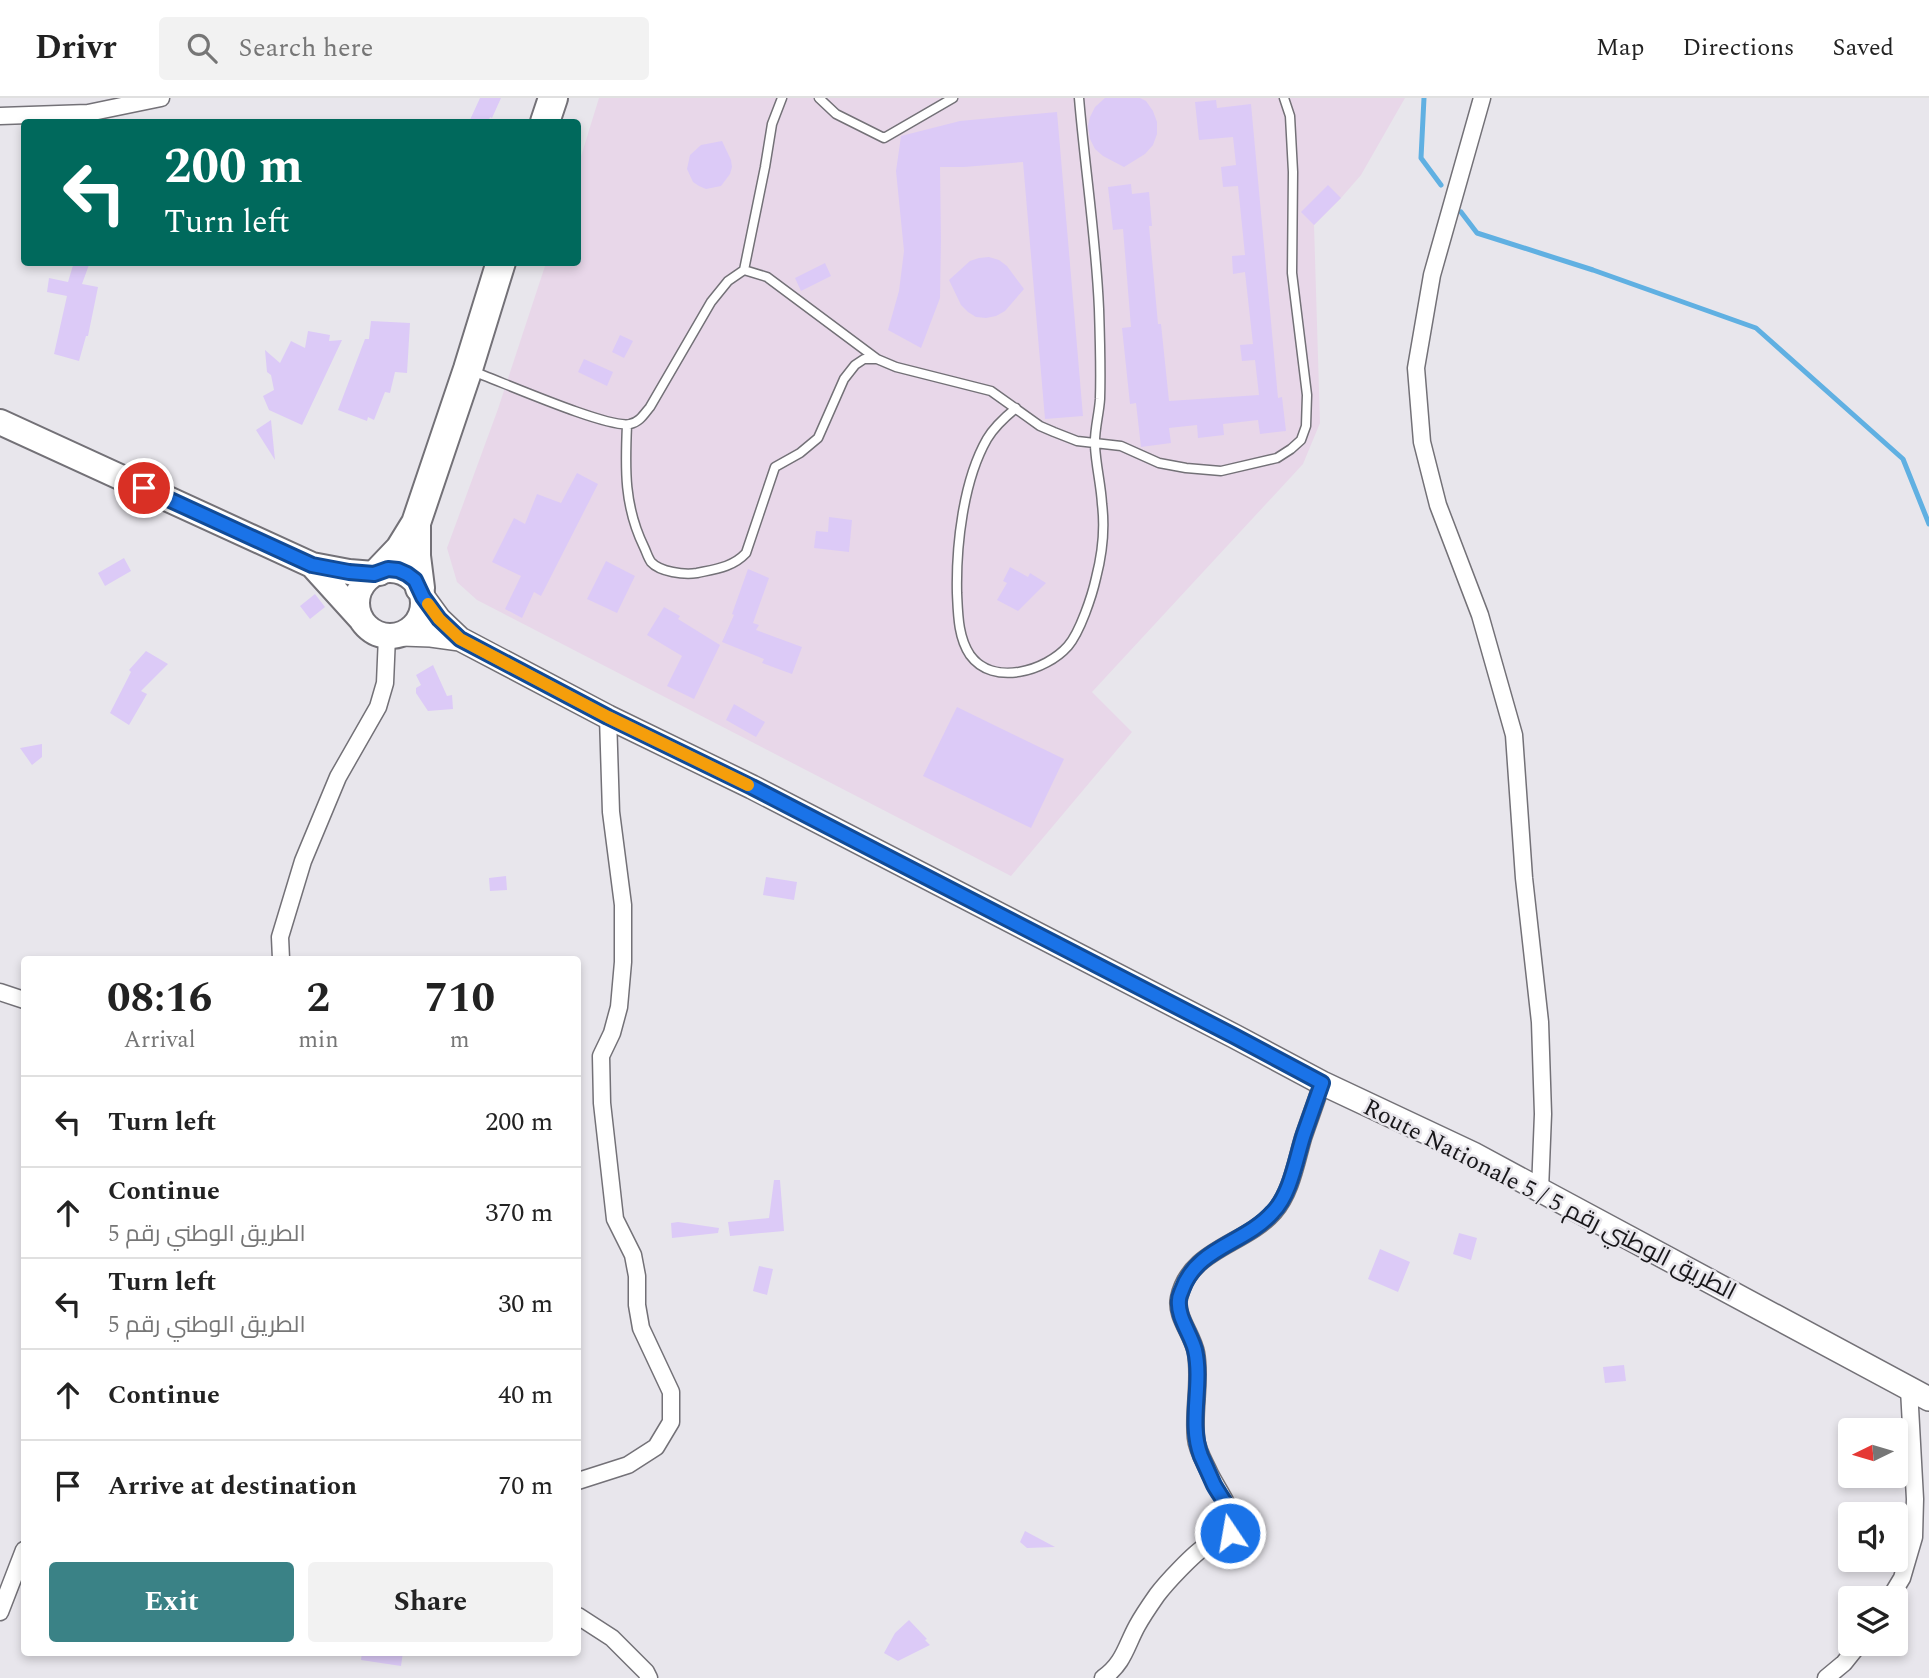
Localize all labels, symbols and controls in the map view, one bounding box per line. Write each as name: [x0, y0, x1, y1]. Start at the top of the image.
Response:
search box: [159, 17, 649, 80]
text: Drivr: [35, 23, 117, 73]
text: Search here: [239, 28, 373, 68]
icon: search: [183, 29, 221, 67]
text: Map: [1596, 30, 1644, 66]
text: Directions: [1682, 30, 1794, 66]
text: Saved: [1832, 30, 1894, 66]
text: 200 m: [164, 130, 303, 205]
icon: left: [49, 147, 140, 238]
text: Turn left: [164, 198, 290, 247]
pin: [114, 458, 174, 518]
icon: arrive: [125, 469, 163, 507]
text: 08:16: [107, 967, 212, 1030]
text: 2: [307, 967, 330, 1030]
text: 710: [424, 967, 495, 1030]
text: Arrival: [124, 1023, 195, 1058]
text: min: [298, 1023, 339, 1058]
text: m: [450, 1023, 470, 1058]
street label: Route Nationale 5 / الطريق الوطني رقم 5: [1357, 1090, 1742, 1310]
text: Turn left: [108, 1102, 216, 1142]
text: 200 m: [485, 1102, 553, 1142]
icon: left: [49, 1103, 87, 1141]
text: Continue: [108, 1171, 220, 1211]
text: 370 m: [485, 1193, 553, 1233]
icon: ahead: [49, 1194, 87, 1232]
text: الطريق الوطني رقم 5: [108, 1217, 306, 1252]
text: Turn left: [108, 1262, 216, 1302]
text: 30 m: [498, 1284, 553, 1324]
icon: left: [49, 1285, 87, 1323]
text: الطريق الوطني رقم 5: [108, 1308, 306, 1343]
text: Continue: [108, 1375, 220, 1415]
text: 40 m: [498, 1375, 553, 1415]
icon: ahead: [49, 1376, 87, 1414]
north arrow: [1838, 1418, 1908, 1488]
map controls: [1838, 1418, 1908, 1656]
text: Arrive at destination: [108, 1466, 357, 1506]
text: 70 m: [498, 1466, 553, 1506]
icon: arrive: [49, 1467, 87, 1505]
position arrow: [1193, 1496, 1267, 1570]
button: sound: [1838, 1502, 1908, 1572]
button: Exit: [49, 1562, 294, 1642]
button: Share: [308, 1562, 553, 1642]
button: layers: [1838, 1586, 1908, 1656]

